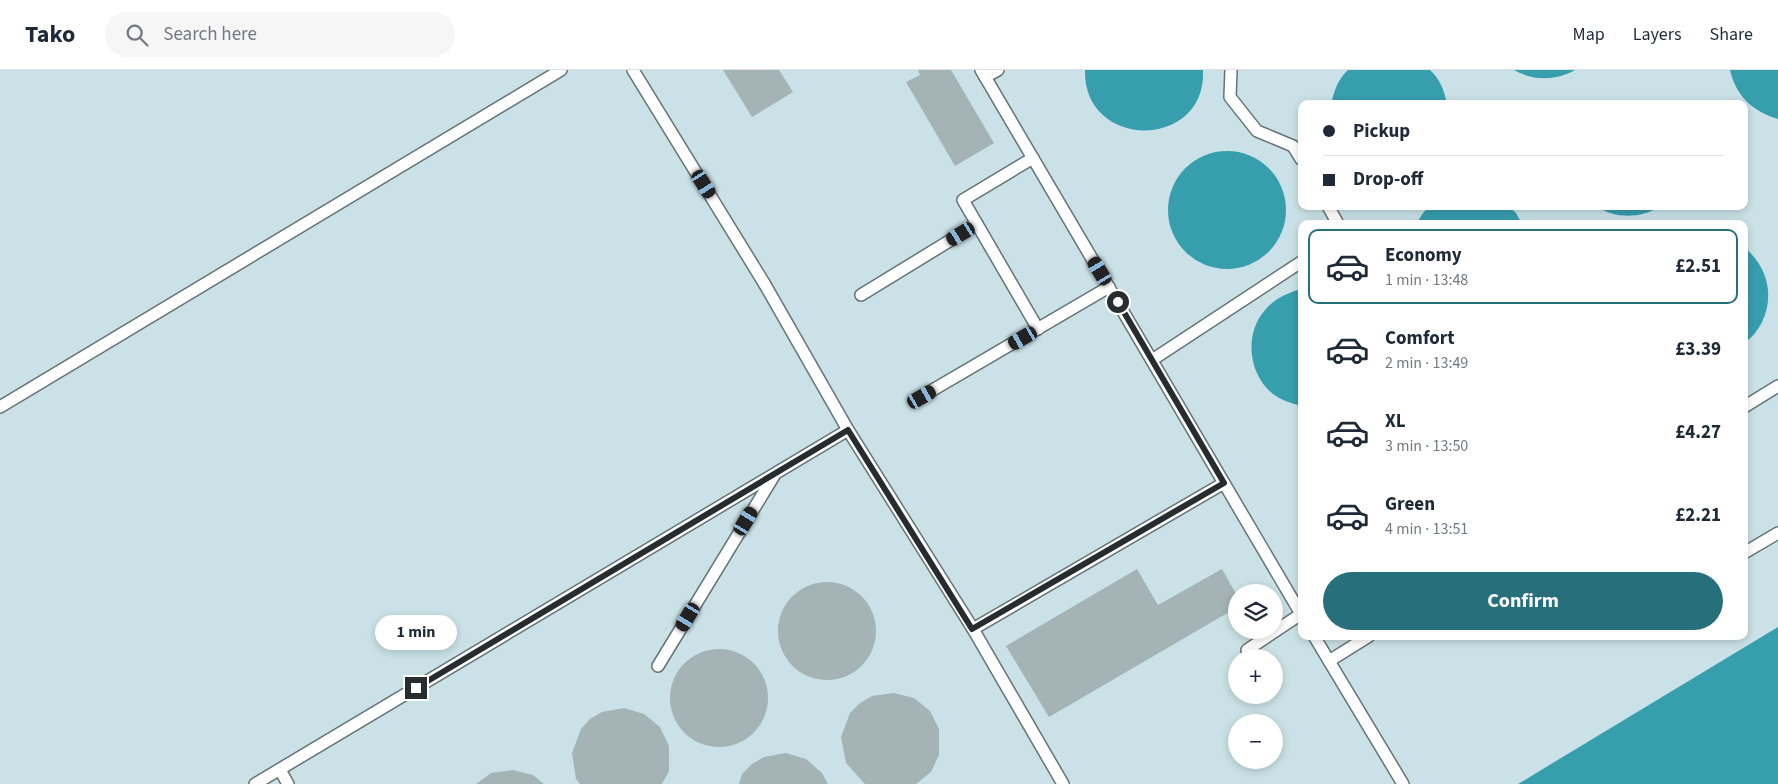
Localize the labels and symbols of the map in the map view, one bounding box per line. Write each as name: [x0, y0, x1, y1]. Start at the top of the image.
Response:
car: [689, 167, 718, 201]
car: [944, 220, 977, 248]
car: [1085, 254, 1114, 288]
route start: [1107, 291, 1129, 313]
car: [1006, 324, 1039, 352]
car: [905, 383, 938, 411]
car: [731, 504, 760, 538]
car: [673, 600, 702, 634]
callout: 1 min: [375, 616, 457, 650]
route end: [405, 677, 427, 699]

